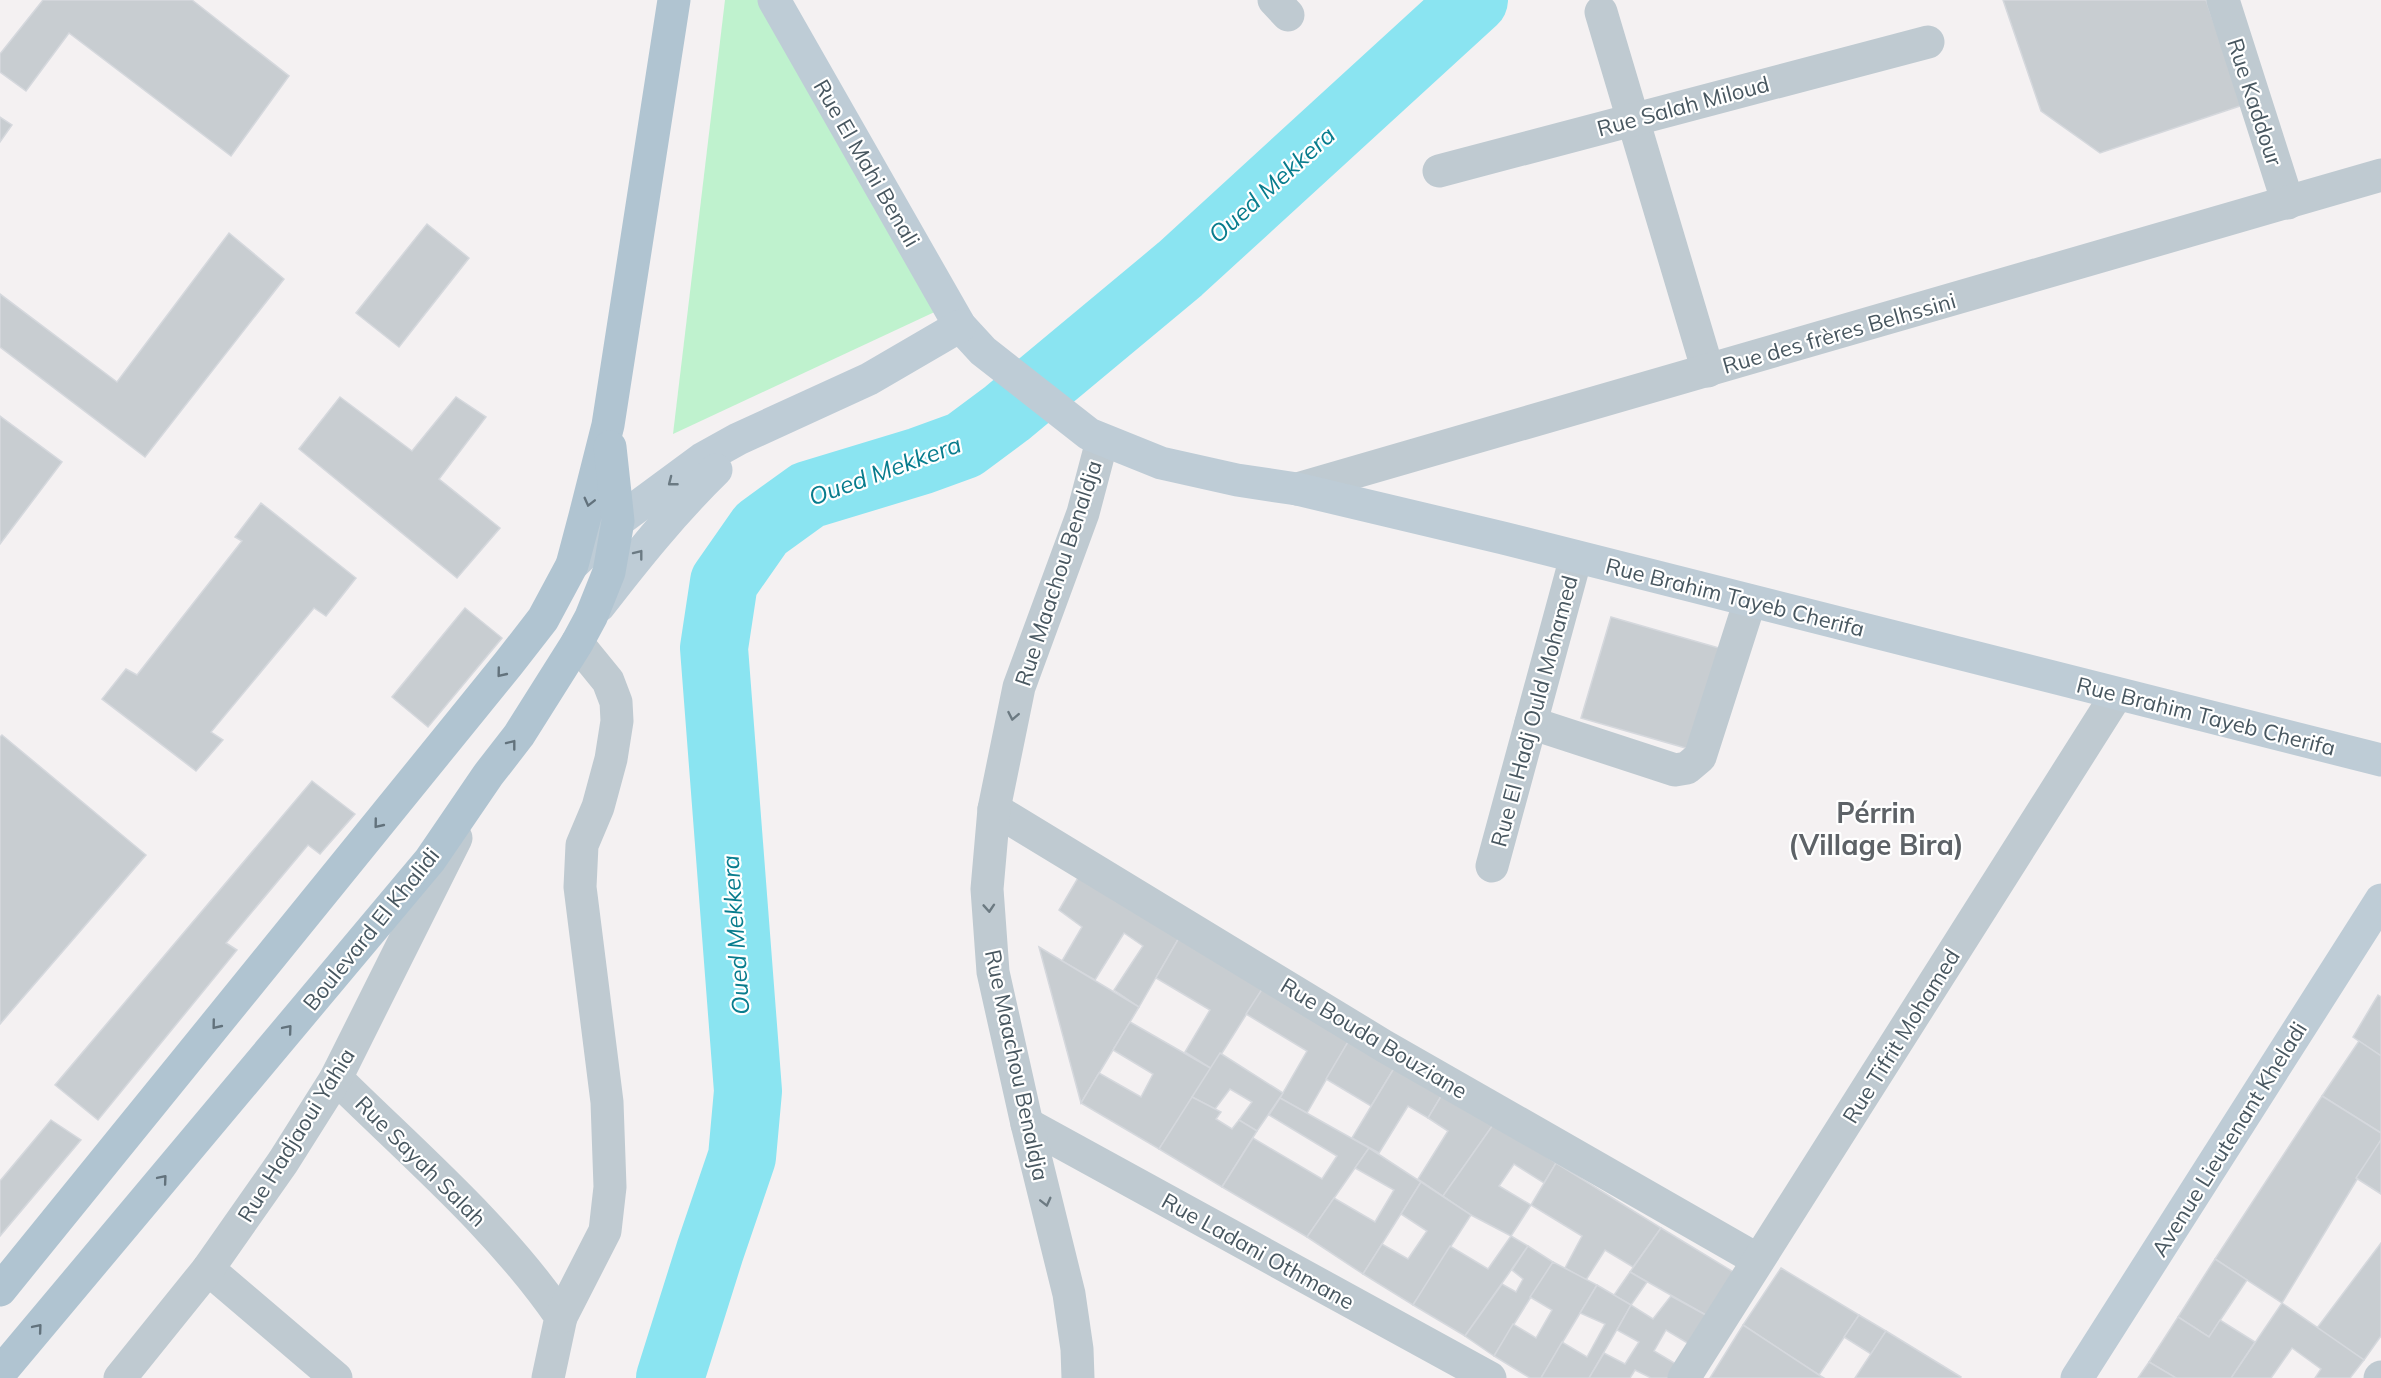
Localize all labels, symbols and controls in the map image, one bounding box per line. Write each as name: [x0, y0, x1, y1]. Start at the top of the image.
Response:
street label: Rue Kaddour: [2221, 35, 2289, 169]
street label: Rue Salah Miloud: [1594, 70, 1772, 142]
street label: Rue El Mahi Benali: [808, 74, 926, 252]
water label: Oued Mekkera: [1202, 120, 1341, 249]
street label: Rue des frères Belhssini: [1719, 286, 1959, 380]
water label: Oued Mekkera: [804, 429, 965, 512]
street label: Rue Maachou Benaldja: [1008, 457, 1108, 689]
one-way arrow: [668, 475, 679, 486]
one-way arrow: [583, 497, 596, 507]
one-way arrow: [632, 549, 643, 560]
street label: Rue Brahim Tayeb Cherifa: [1603, 551, 1867, 643]
street label: Rue El Hadj Ould Mohamed: [1484, 572, 1584, 850]
one-way arrow: [497, 666, 508, 677]
street label: Rue Brahim Tayeb Cherifa: [2074, 670, 2338, 762]
one-way arrow: [1007, 710, 1020, 720]
one-way arrow: [505, 740, 516, 751]
district label: Pérrin (Village Bira): [1788, 795, 1964, 862]
one-way arrow: [375, 817, 386, 828]
street label: Boulevard El Khalidi: [297, 842, 445, 1016]
water label: Oued Mekkera: [714, 854, 756, 1016]
one-way arrow: [982, 904, 995, 913]
street label: Rue Tifrit Mohamed: [1836, 944, 1966, 1128]
street label: Rue Maachou Benaldja: [979, 947, 1055, 1183]
street label: Rue Bouda Bouziane: [1276, 971, 1472, 1105]
street label: Avenue Lieutenant Kheladi: [2145, 1016, 2313, 1262]
one-way arrow: [212, 1018, 223, 1029]
one-way arrow: [281, 1025, 292, 1036]
street label: Rue Hadjaoui Yahia: [231, 1043, 361, 1227]
street label: Rue Sayah Salah: [350, 1090, 492, 1232]
one-way arrow: [156, 1175, 167, 1186]
street label: Rue Ladani Othmane: [1157, 1186, 1359, 1316]
one-way arrow: [1039, 1197, 1052, 1207]
one-way arrow: [30, 1324, 41, 1335]

